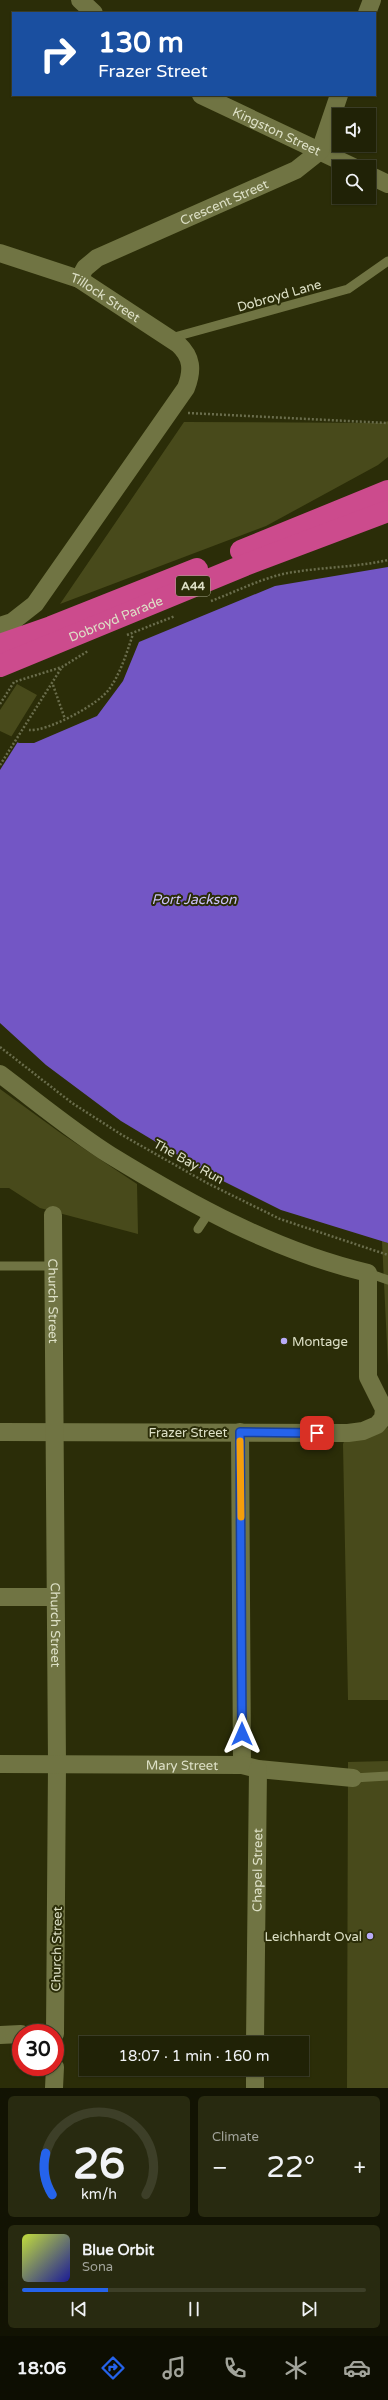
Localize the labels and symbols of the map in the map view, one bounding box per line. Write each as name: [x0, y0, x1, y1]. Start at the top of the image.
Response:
street label: Kingston Street: [230, 104, 323, 160]
street label: Crescent Street: [178, 176, 271, 229]
street label: Tillock Street: [68, 270, 143, 326]
street label: Dobroyd Lane: [235, 276, 323, 316]
road number: A44: [176, 576, 210, 596]
street label: Dobroyd Parade: [67, 593, 165, 646]
water label: Port Jackson: [151, 891, 237, 908]
street label: The Bay Run: [150, 1136, 227, 1188]
street label: Church Street: [44, 1258, 61, 1344]
place label: Montage: [292, 1334, 348, 1350]
marker: Montage: [279, 1336, 289, 1346]
pin: [300, 1416, 334, 1450]
street label: Frazer Street: [148, 1425, 228, 1441]
street label: Church Street: [47, 1582, 63, 1668]
position arrow: [221, 1713, 263, 1755]
street label: Mary Street: [146, 1758, 218, 1774]
street label: Chapel Street: [249, 1828, 266, 1912]
street label: Church Street: [48, 1906, 66, 1992]
place label: Leichhardt Oval: [265, 1929, 362, 1945]
marker: Leichhardt Oval: [365, 1931, 375, 1941]
speed limit sign: 30: [12, 2024, 64, 2076]

